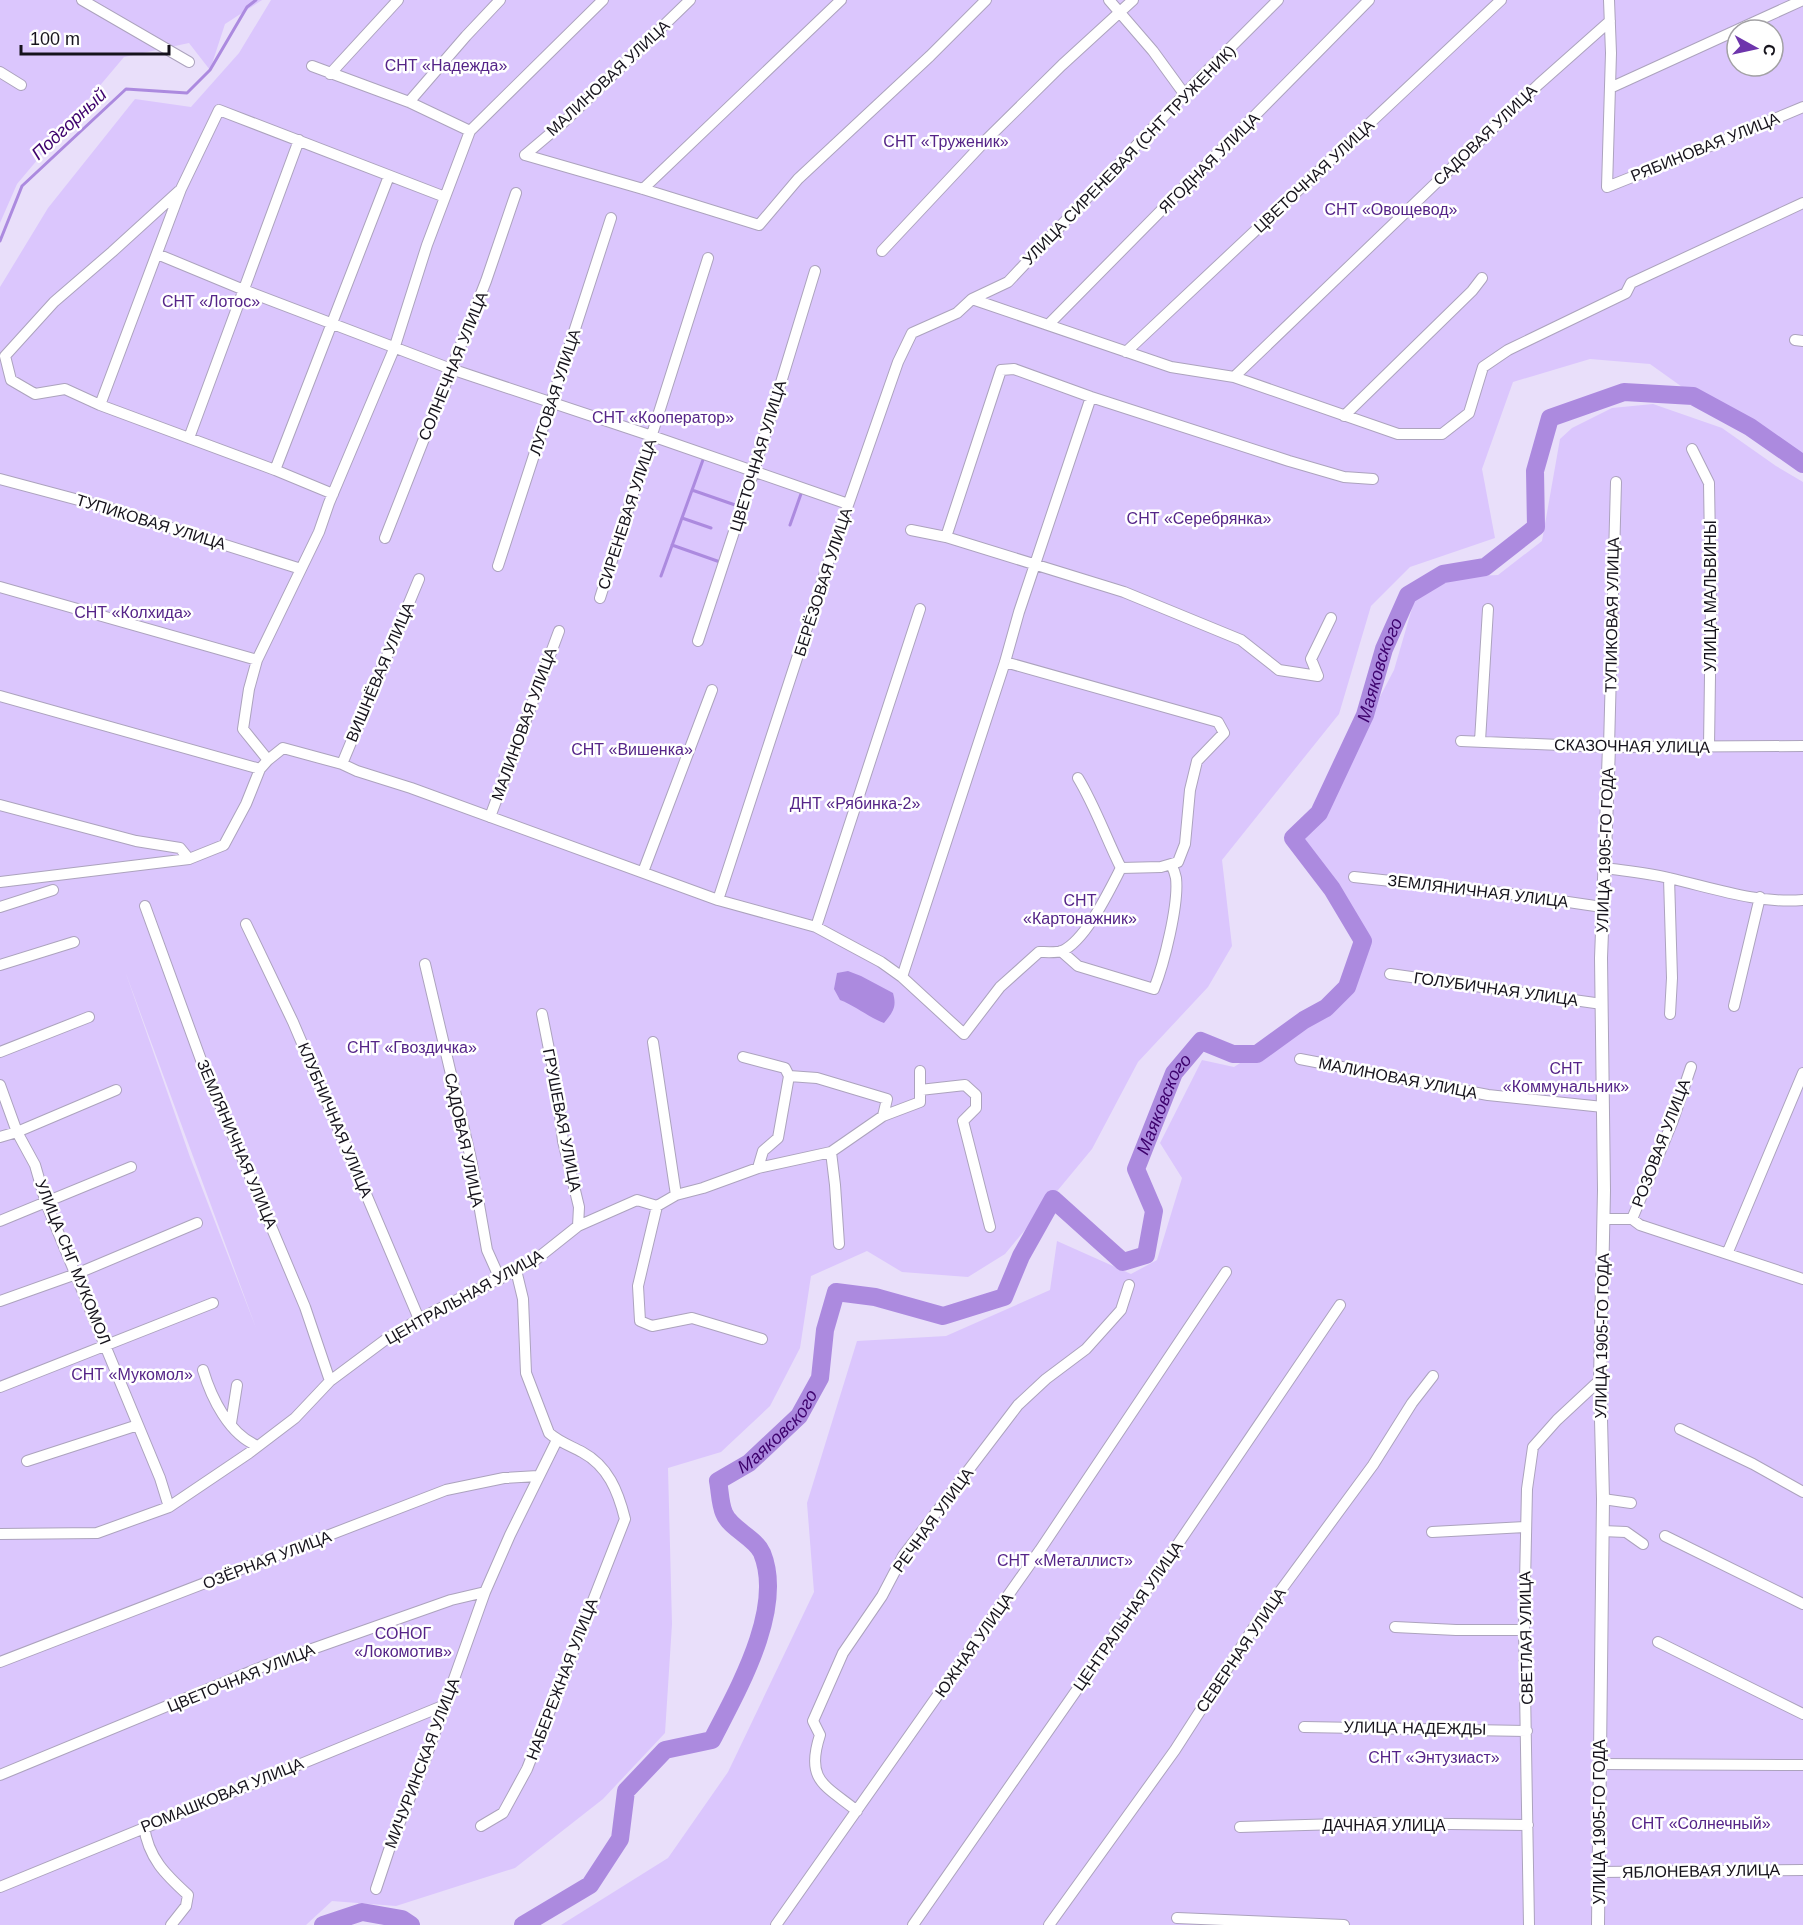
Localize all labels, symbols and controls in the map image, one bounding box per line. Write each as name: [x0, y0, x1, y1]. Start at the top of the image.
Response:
street label: МАЛИНОВАЯ УЛИЦА: [543, 17, 673, 139]
scale bar: [21, 18, 170, 56]
north arrow: [1725, 18, 1785, 78]
text: 100 m: [30, 29, 80, 49]
street label: УЛИЦА СИРЕНЕВАЯ (СНТ ТРУЖЕНИК): [1019, 42, 1239, 268]
text: С: [1760, 43, 1779, 57]
park label: СНТ «Надежда»: [385, 57, 507, 74]
street label: САДОВАЯ УЛИЦА: [1430, 81, 1540, 189]
water label: Подгорный: [27, 84, 111, 164]
street label: ЯГОДНАЯ УЛИЦА: [1155, 109, 1263, 217]
street label: РЯБИНОВАЯ УЛИЦА: [1628, 109, 1782, 185]
street label: ЦВЕТОЧНАЯ УЛИЦА: [1251, 116, 1378, 236]
park label: СНТ «Труженик»: [883, 133, 1009, 150]
park label: СНТ «Овощевод»: [1325, 201, 1458, 218]
street label: СОЛНЕЧНАЯ УЛИЦА: [415, 289, 491, 443]
park label: СНТ «Лотос»: [162, 293, 260, 310]
street label: ЛУГОВАЯ УЛИЦА: [527, 326, 584, 457]
street label: ЦВЕТОЧНАЯ УЛИЦА: [727, 378, 789, 534]
park label: СНТ «Кооператор»: [592, 409, 734, 426]
street label: СИРЕНЕВАЯ УЛИЦА: [595, 436, 660, 592]
street label: ТУПИКОВАЯ УЛИЦА: [74, 491, 228, 553]
street label: БЕРЁЗОВАЯ УЛИЦА: [791, 505, 855, 659]
park label: СНТ «Серебрянка»: [1127, 510, 1272, 527]
street label: УЛИЦА МАЛЬВИНЫ: [1702, 520, 1719, 672]
street label: ТУПИКОВАЯ УЛИЦА: [1602, 537, 1622, 693]
street label: ВИШНЁВАЯ УЛИЦА: [343, 599, 417, 744]
park label: СНТ «Колхида»: [74, 604, 192, 621]
water label: Маяковского: [1353, 615, 1407, 724]
street label: МАЛИНОВАЯ УЛИЦА: [488, 645, 560, 803]
street label: СКАЗОЧНАЯ УЛИЦА: [1554, 736, 1710, 756]
park label: СНТ «Вишенка»: [571, 741, 693, 758]
street label: УЛИЦА 1905-ГО ГОДА: [1594, 767, 1616, 933]
park label: ДНТ «Рябинка-2»: [790, 795, 920, 812]
street label: ЗЕМЛЯНИЧНАЯ УЛИЦА: [1387, 871, 1570, 911]
park label: СНТ «Картонажник»: [1023, 892, 1137, 927]
street label: ГОЛУБИЧНАЯ УЛИЦА: [1413, 969, 1580, 1009]
park label: СНТ «Гвоздичка»: [347, 1039, 477, 1056]
street label: КЛУБНИЧНАЯ УЛИЦА: [295, 1040, 375, 1200]
street label: ГРУШЕВАЯ УЛИЦА: [540, 1047, 584, 1193]
water label: Маяковского: [1133, 1050, 1196, 1158]
street label: МАЛИНОВАЯ УЛИЦА: [1317, 1054, 1479, 1102]
street label: ЗЕМЛЯНИЧНАЯ УЛИЦА: [194, 1057, 280, 1231]
park label: СНТ «Коммунальник»: [1503, 1060, 1629, 1095]
street label: САДОВАЯ УЛИЦА: [441, 1071, 487, 1209]
street label: РОЗОВАЯ УЛИЦА: [1629, 1076, 1693, 1209]
street label: УЛИЦА СНГ МУКОМОЛ: [32, 1177, 114, 1347]
street label: ЦЕНТРАЛЬНАЯ УЛИЦА: [382, 1246, 546, 1348]
street label: УЛИЦА 1905-ГО ГОДА: [1592, 1253, 1612, 1419]
park label: СНТ «Мукомол»: [71, 1366, 193, 1383]
water label: Маяковского: [734, 1386, 821, 1477]
street label: РЕЧНАЯ УЛИЦА: [890, 1464, 977, 1575]
street label: ОЗЁРНАЯ УЛИЦА: [201, 1528, 334, 1592]
street label: ЦЕНТРАЛЬНАЯ УЛИЦА: [1070, 1538, 1186, 1694]
park label: СНТ «Металлист»: [997, 1552, 1133, 1569]
street label: СВЕТЛАЯ УЛИЦА: [1516, 1571, 1536, 1705]
street label: СЕВЕРНАЯ УЛИЦА: [1193, 1584, 1289, 1716]
street label: ЮЖНАЯ УЛИЦА: [932, 1589, 1016, 1700]
street label: НАБЕРЕЖНАЯ УЛИЦА: [523, 1595, 601, 1762]
park label: СОНОГ «Локомотив»: [354, 1625, 452, 1660]
street label: ЦВЕТОЧНАЯ УЛИЦА: [165, 1641, 317, 1715]
street label: МИЧУРИНСКАЯ УЛИЦА: [382, 1675, 462, 1851]
street label: УЛИЦА НАДЕЖДЫ: [1344, 1718, 1486, 1738]
street label: УЛИЦА 1905-ГО ГОДА: [1591, 1739, 1608, 1905]
park label: СНТ «Энтузиаст»: [1368, 1749, 1500, 1766]
street label: РОМАШКОВАЯ УЛИЦА: [138, 1754, 306, 1835]
park label: СНТ «Солнечный»: [1631, 1815, 1771, 1832]
street label: ДАЧНАЯ УЛИЦА: [1322, 1817, 1446, 1834]
street label: ЯБЛОНЕВАЯ УЛИЦА: [1622, 1861, 1781, 1881]

